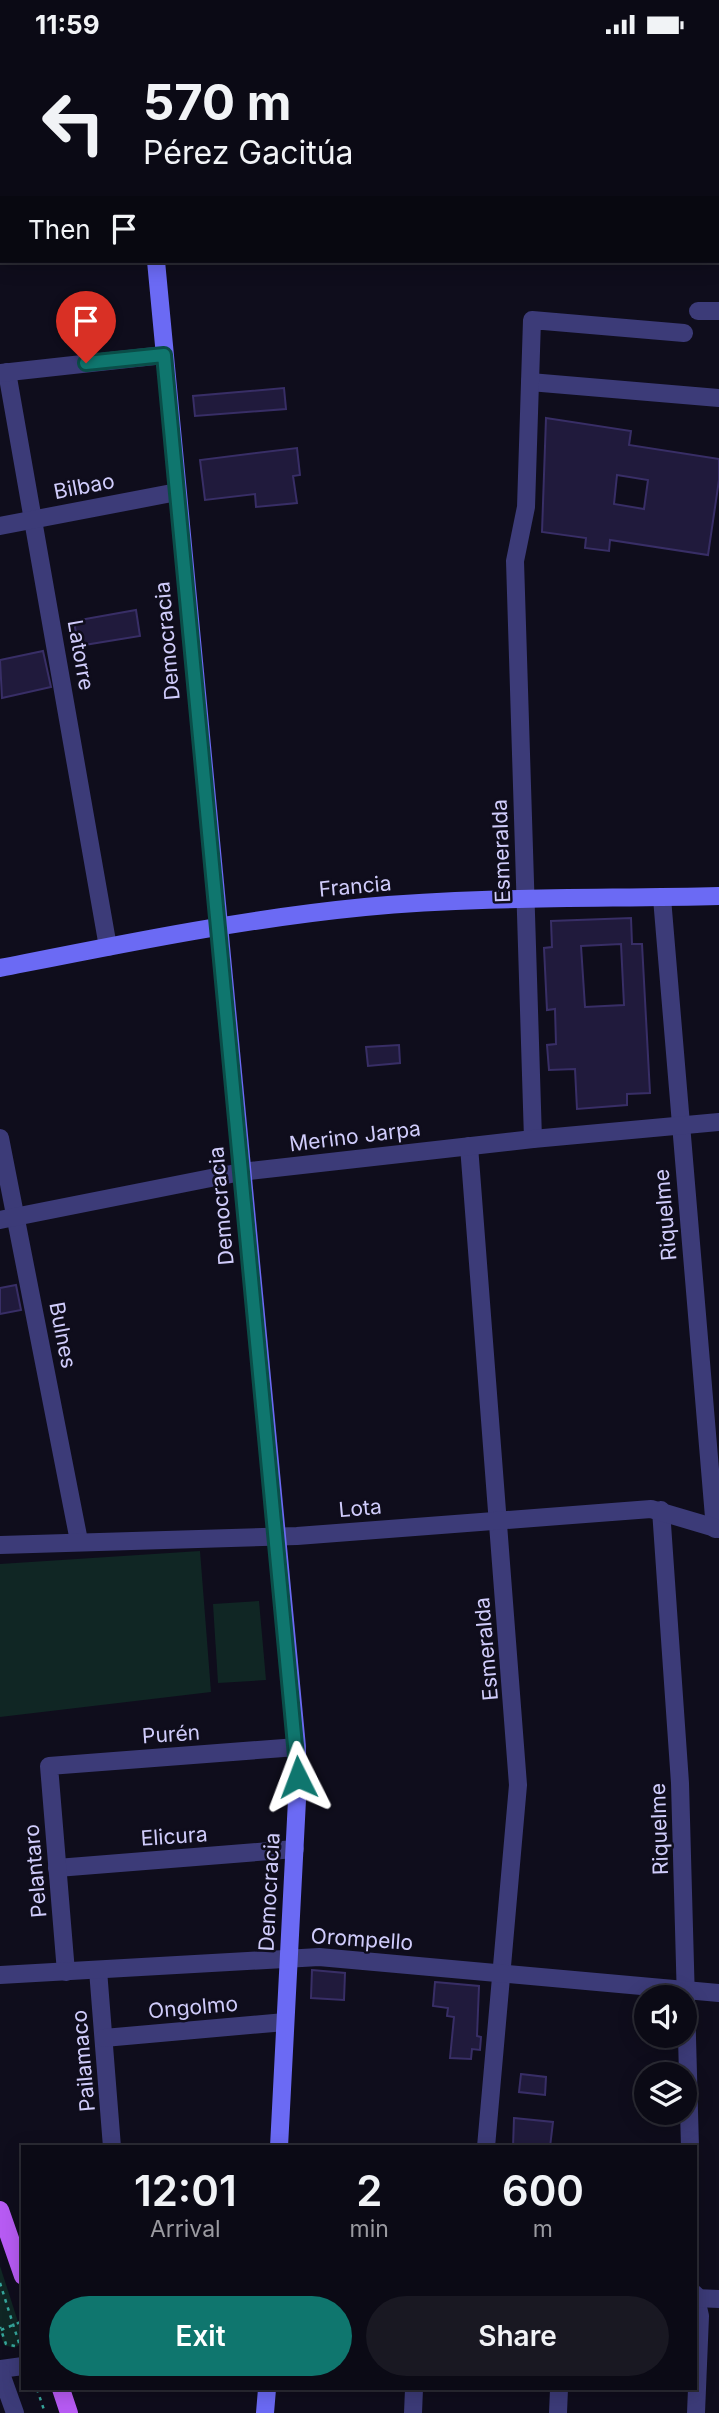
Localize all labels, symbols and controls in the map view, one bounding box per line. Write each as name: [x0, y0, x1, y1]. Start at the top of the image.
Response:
text: 11:59: [35, 9, 100, 40]
text: 570 m: [143, 73, 291, 132]
icon: left: [28, 77, 119, 168]
text: Pérez Gacitúa: [143, 133, 354, 172]
icon: arrive: [105, 210, 143, 248]
text: Then: [28, 214, 91, 245]
pin: [56, 291, 116, 363]
icon: arrive: [67, 302, 105, 340]
street label: Bilbao: [51, 468, 117, 504]
street label: Democracia: [149, 581, 185, 701]
street label: Latorre: [63, 618, 99, 692]
street label: Esmeralda: [487, 799, 515, 903]
street label: Francia: [318, 870, 392, 902]
street label: Merino Jarpa: [288, 1116, 422, 1156]
street label: Democracia: [203, 1146, 239, 1266]
street label: Riquelme: [649, 1168, 681, 1262]
street label: Bulnes: [44, 1300, 82, 1370]
street label: Lota: [337, 1494, 383, 1522]
street label: Esmeralda: [469, 1596, 503, 1702]
street label: Purén: [141, 1720, 201, 1748]
position arrow: [261, 1740, 335, 1814]
street label: Riquelme: [645, 1783, 673, 1875]
street label: Elicura: [140, 1821, 208, 1851]
street label: Pelantaro: [18, 1823, 52, 1919]
street label: Democracia: [253, 1832, 285, 1952]
street label: Orompello: [310, 1923, 414, 1955]
map controls: [634, 1985, 697, 2125]
button: sound: [634, 1985, 697, 2048]
street label: Ongolmo: [147, 1991, 239, 2023]
street label: Pailamaco: [66, 2009, 100, 2113]
button: layers: [634, 2062, 697, 2125]
text: 12:01: [134, 2165, 237, 2216]
text: 2: [356, 2165, 382, 2216]
text: 600: [502, 2165, 584, 2216]
text: Arrival: [150, 2215, 221, 2243]
text: min: [350, 2215, 389, 2243]
text: m: [533, 2215, 553, 2243]
button: Exit: [49, 2296, 352, 2376]
button: Share: [366, 2296, 669, 2376]

